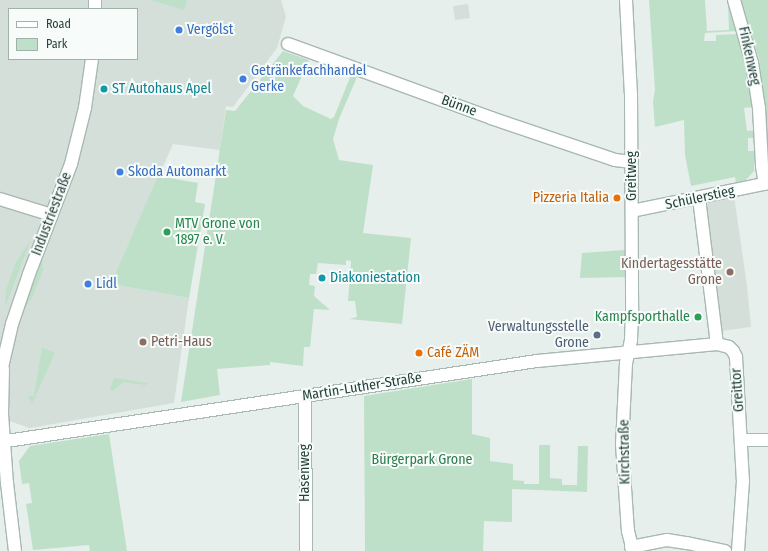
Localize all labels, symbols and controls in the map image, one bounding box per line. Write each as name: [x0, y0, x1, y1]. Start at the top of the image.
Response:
legend: [8, 8, 138, 60]
text: Road: [46, 17, 71, 31]
place label: Vergölst: [187, 22, 233, 38]
marker: Vergölst: [174, 25, 184, 35]
street label: Finkenweg: [735, 25, 763, 87]
text: Park: [46, 37, 67, 51]
place label: Getränkefachhandel Gerke: [251, 63, 366, 96]
marker: Getränkefachhandel Gerke: [238, 74, 248, 84]
place label: ST Autohaus Apel: [112, 81, 211, 97]
marker: ST Autohaus Apel: [99, 84, 109, 94]
street label: Bünne: [439, 92, 479, 120]
street label: Greitweg: [624, 151, 640, 201]
place label: Skoda Automarkt: [128, 164, 226, 180]
marker: Skoda Automarkt: [115, 167, 125, 177]
street label: Industriestraße: [28, 170, 76, 258]
street label: Schülerstieg: [664, 182, 736, 214]
place label: Pizzeria Italia: [533, 190, 609, 206]
marker: Pizzeria Italia: [612, 193, 622, 203]
place label: MTV Grone von 1897 e. V.: [175, 216, 260, 248]
marker: MTV Grone von 1897 e. V.: [162, 227, 172, 237]
place label: Kindertagesstätte Grone: [621, 256, 722, 288]
marker: Kindertagesstätte Grone: [725, 267, 735, 277]
place label: Diakoniestation: [330, 270, 420, 286]
marker: Diakoniestation: [317, 273, 327, 283]
place label: Lidl: [96, 276, 117, 292]
marker: Lidl: [83, 279, 93, 289]
place label: Kampfsporthalle: [595, 309, 690, 325]
marker: Kampfsporthalle: [693, 312, 703, 322]
place label: Verwaltungsstelle Grone: [488, 319, 589, 352]
marker: Verwaltungsstelle Grone: [592, 330, 602, 340]
place label: Petri-Haus: [151, 334, 212, 350]
marker: Petri-Haus: [138, 337, 148, 347]
place label: Café ZÄM: [427, 345, 479, 361]
marker: Café ZÄM: [414, 348, 424, 358]
street label: Greittor: [728, 367, 748, 413]
street label: Martin-Luther-Straße: [301, 369, 423, 405]
street label: Kirchstraße: [616, 419, 634, 485]
street label: Hasenweg: [297, 444, 313, 502]
park label: Bürgerpark Grone: [372, 452, 472, 468]

